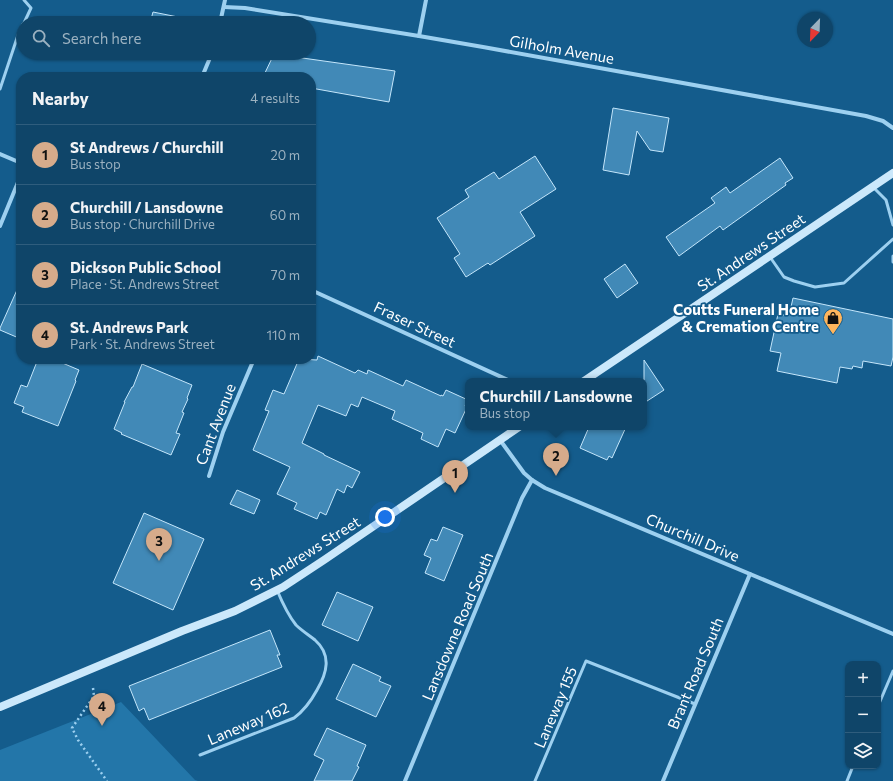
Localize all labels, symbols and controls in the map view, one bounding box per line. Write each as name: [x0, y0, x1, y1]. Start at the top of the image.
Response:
north arrow: [797, 12, 833, 48]
search box: [16, 16, 316, 60]
icon: search: [30, 27, 52, 49]
text: Search here: [62, 29, 141, 47]
street label: Gilholm Avenue: [508, 31, 616, 67]
text: Nearby: [32, 88, 89, 109]
text: 4 results: [250, 90, 300, 106]
text: St Andrews / Churchill: [70, 138, 224, 156]
text: 1: [42, 147, 48, 163]
text: 20 m: [271, 147, 300, 163]
text: Bus stop: [70, 156, 121, 172]
text: Churchill / Lansdowne: [70, 198, 223, 216]
text: 2: [41, 207, 49, 223]
text: 60 m: [270, 207, 300, 223]
street label: St. Andrews Street: [694, 209, 808, 295]
text: Bus stop · Churchill Drive: [70, 216, 215, 232]
text: Dickson Public School: [70, 258, 221, 276]
text: 3: [41, 267, 49, 283]
text: 70 m: [271, 267, 300, 283]
text: Place · St. Andrews Street: [70, 276, 219, 292]
street label: Fraser Street: [371, 297, 459, 351]
place label: Coutts Funeral Home & Cremation Centre: [673, 300, 819, 335]
shop icon: Coutts Funeral Home & Cremation Centre: [822, 307, 844, 335]
text: St. Andrews Park: [70, 318, 189, 336]
text: 4: [41, 327, 49, 343]
text: 110 m: [267, 327, 300, 343]
text: Park · St. Andrews Street: [70, 336, 215, 352]
popup: [465, 378, 647, 430]
street label: Cant Avenue: [191, 381, 239, 467]
text: Churchill / Lansdowne: [479, 387, 633, 405]
text: Bus stop: [479, 405, 530, 421]
pin: 2: [543, 443, 569, 476]
pin: 1: [442, 460, 468, 493]
your location: [375, 507, 395, 527]
street label: Churchill Drive: [644, 509, 742, 565]
street label: St. Andrews Street: [247, 512, 363, 594]
pin: 3: [146, 528, 172, 561]
street label: Lansdowne Road South: [418, 549, 496, 703]
street label: Brant Road South: [663, 614, 727, 732]
map controls: [845, 661, 881, 769]
button: +: [845, 661, 881, 697]
street label: Laneway 155: [530, 664, 580, 750]
pin: 4: [89, 693, 115, 726]
button: −: [845, 697, 881, 733]
street label: Laneway 162: [205, 698, 291, 748]
button: layers: [845, 733, 881, 769]

